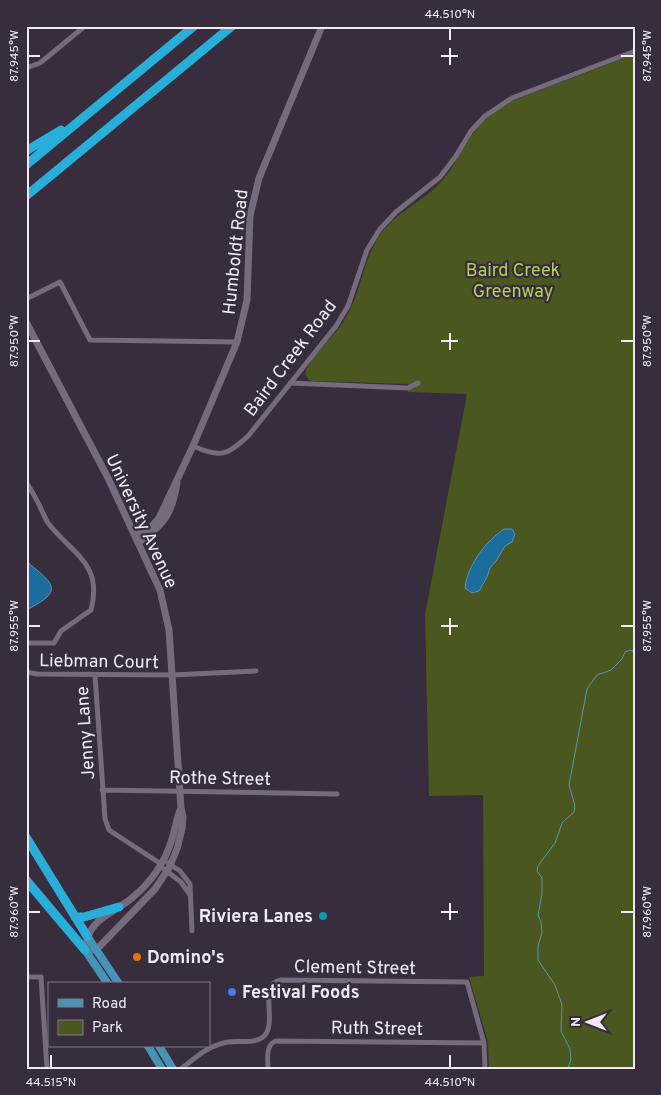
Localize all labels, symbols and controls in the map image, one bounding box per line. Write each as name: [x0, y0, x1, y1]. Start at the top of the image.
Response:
text: 44.510°N: [425, 7, 475, 23]
text: 87.945°W: [7, 30, 23, 82]
text: 87.945°W: [640, 30, 656, 82]
street label: Humboldt Road: [218, 188, 255, 316]
park label: Baird Creek Greenway: [466, 260, 560, 304]
street label: Baird Creek Road: [240, 296, 343, 422]
text: 87.950°W: [7, 315, 23, 367]
text: 87.950°W: [640, 315, 656, 367]
street label: University Avenue: [99, 451, 182, 592]
text: 87.955°W: [7, 600, 23, 652]
text: 87.955°W: [640, 600, 656, 652]
street label: Liebman Court: [39, 650, 159, 675]
street label: Jenny Lane: [72, 685, 101, 780]
street label: Rothe Street: [169, 767, 271, 792]
text: 87.960°W: [7, 886, 23, 938]
text: 87.960°W: [640, 886, 656, 938]
place label: Riviera Lanes: [199, 906, 313, 929]
marker: Riviera Lanes: [317, 910, 329, 922]
place label: Domino's: [147, 947, 225, 970]
marker: Domino's: [131, 951, 143, 963]
street label: Clement Street: [294, 956, 416, 981]
legend: [48, 982, 210, 1048]
place label: Festival Foods: [242, 982, 360, 1005]
marker: Festival Foods: [226, 986, 238, 998]
text: Road: [92, 995, 127, 1014]
north arrow: [564, 998, 614, 1048]
street label: Ruth Street: [331, 1017, 423, 1042]
text: N: [568, 1017, 585, 1027]
text: Park: [92, 1019, 123, 1038]
text: 44.515°N: [26, 1075, 76, 1091]
text: 44.510°N: [425, 1075, 475, 1091]

